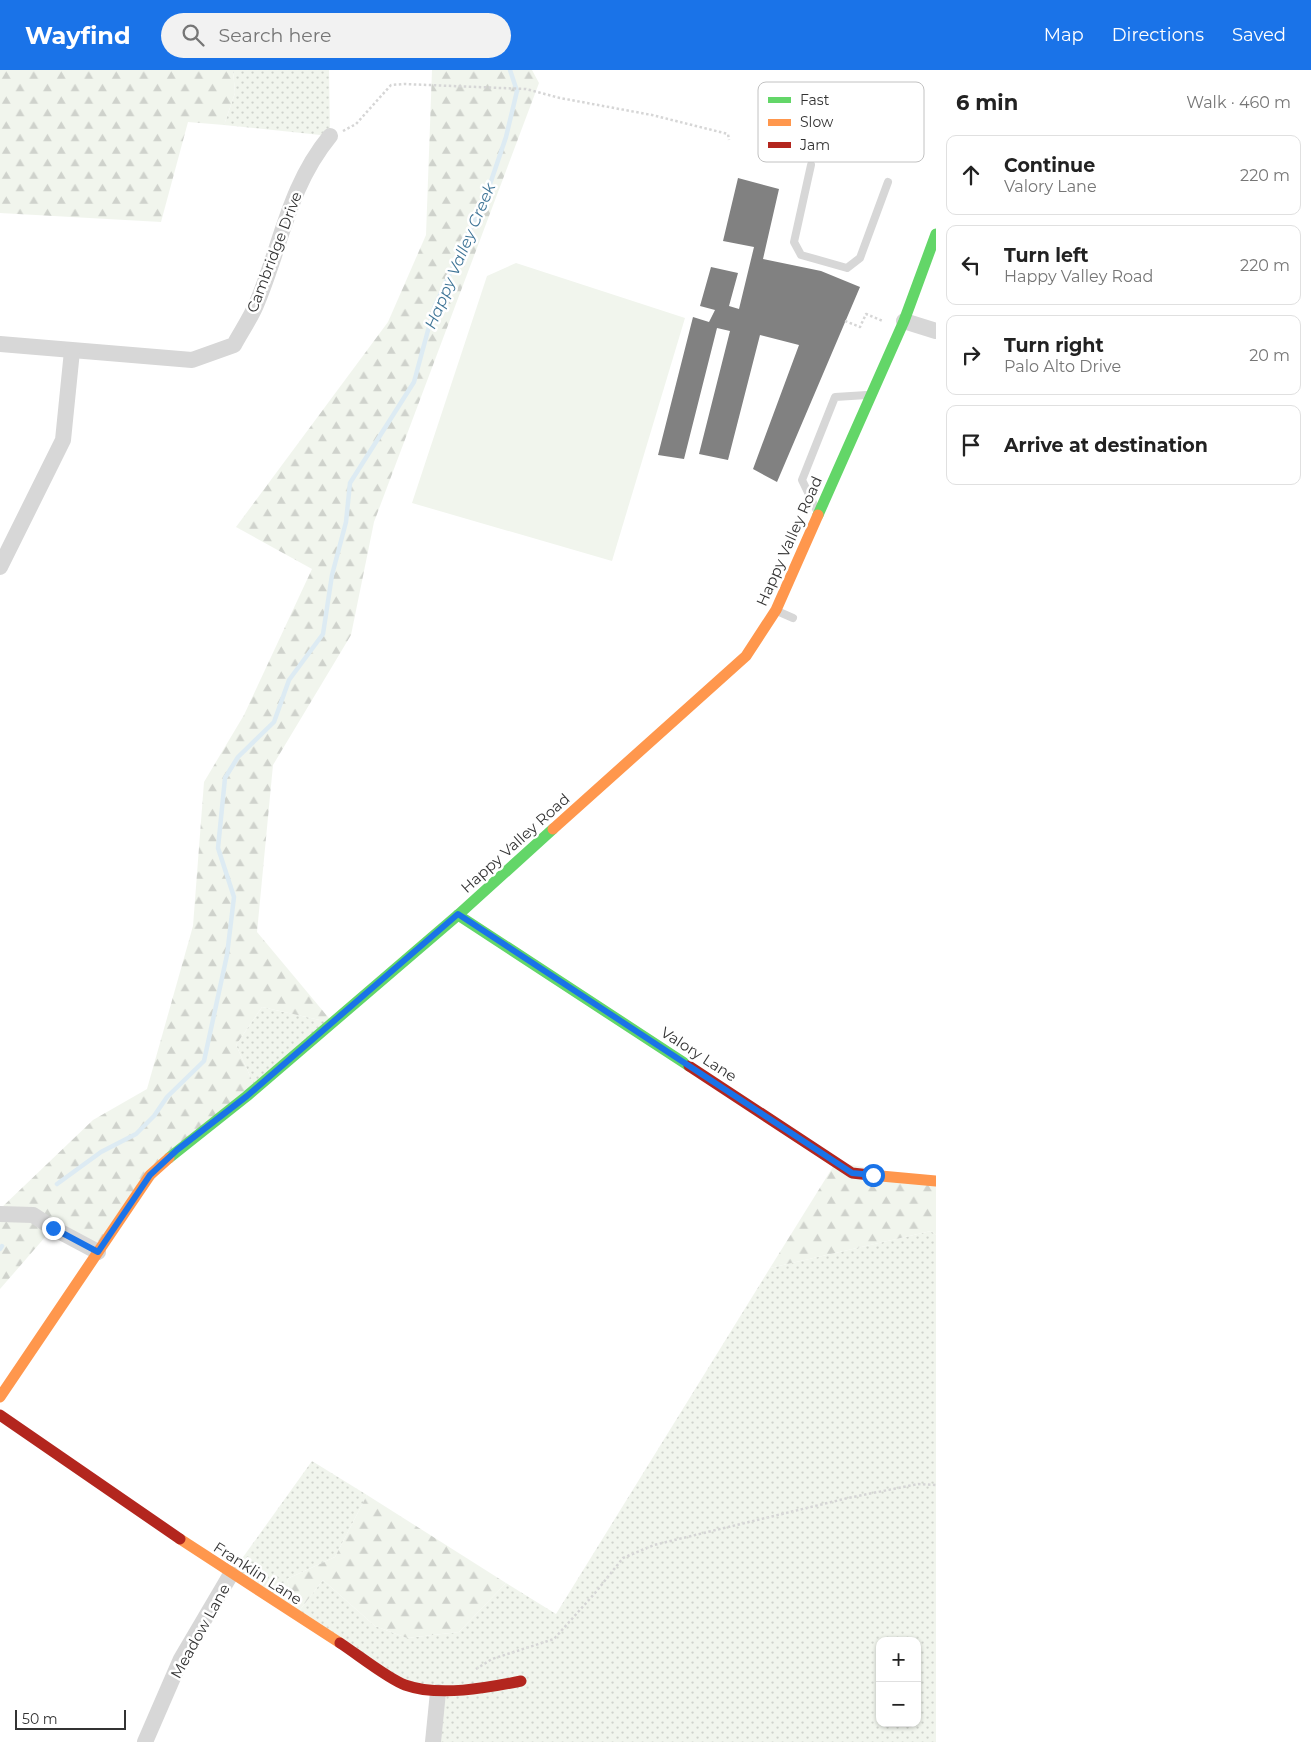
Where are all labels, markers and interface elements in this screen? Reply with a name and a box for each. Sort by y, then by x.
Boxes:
search box [161,13,511,58]
text: Wayfind [25,21,131,50]
icon: search [179,21,207,49]
text: Search here [219,24,332,47]
text: Map [1044,24,1084,46]
text: Directions [1112,24,1204,46]
text: Saved [1232,24,1286,46]
legend [758,82,924,162]
text: 6 min [956,90,1018,115]
text: Fast [800,91,830,109]
text: Walk · 460 m [1186,93,1291,112]
text: Slow [800,113,834,131]
text: Jam [799,136,830,154]
text: Continue [1004,154,1095,177]
icon: ahead [957,161,985,189]
text: 220 m [1240,166,1290,185]
text: Valory Lane [1004,177,1097,196]
water label: Happy Valley Creek [421,179,500,332]
street label: Cambridge Drive [242,189,306,315]
text: Turn left [1004,244,1089,267]
icon: left [957,251,985,279]
text: 220 m [1240,256,1290,275]
text: Happy Valley Road [1004,267,1153,286]
text: Turn right [1004,334,1104,357]
icon: right [957,341,985,369]
text: 20 m [1249,346,1290,365]
text: Palo Alto Drive [1004,357,1121,376]
icon: arrive [957,431,985,459]
text: Arrive at destination [1004,434,1208,457]
street label: Happy Valley Road [752,473,826,609]
street label: Happy Valley Road [457,789,573,897]
street label: Valory Lane [657,1022,741,1086]
route start [862,1164,885,1187]
route end [42,1217,65,1240]
street label: Franklin Lane [210,1537,306,1609]
street label: Meadow Lane [166,1580,234,1682]
map controls [876,1637,921,1727]
button: + [876,1637,921,1682]
button: − [876,1682,921,1727]
scale bar [15,1707,126,1730]
text: 50 m [22,1710,58,1728]

